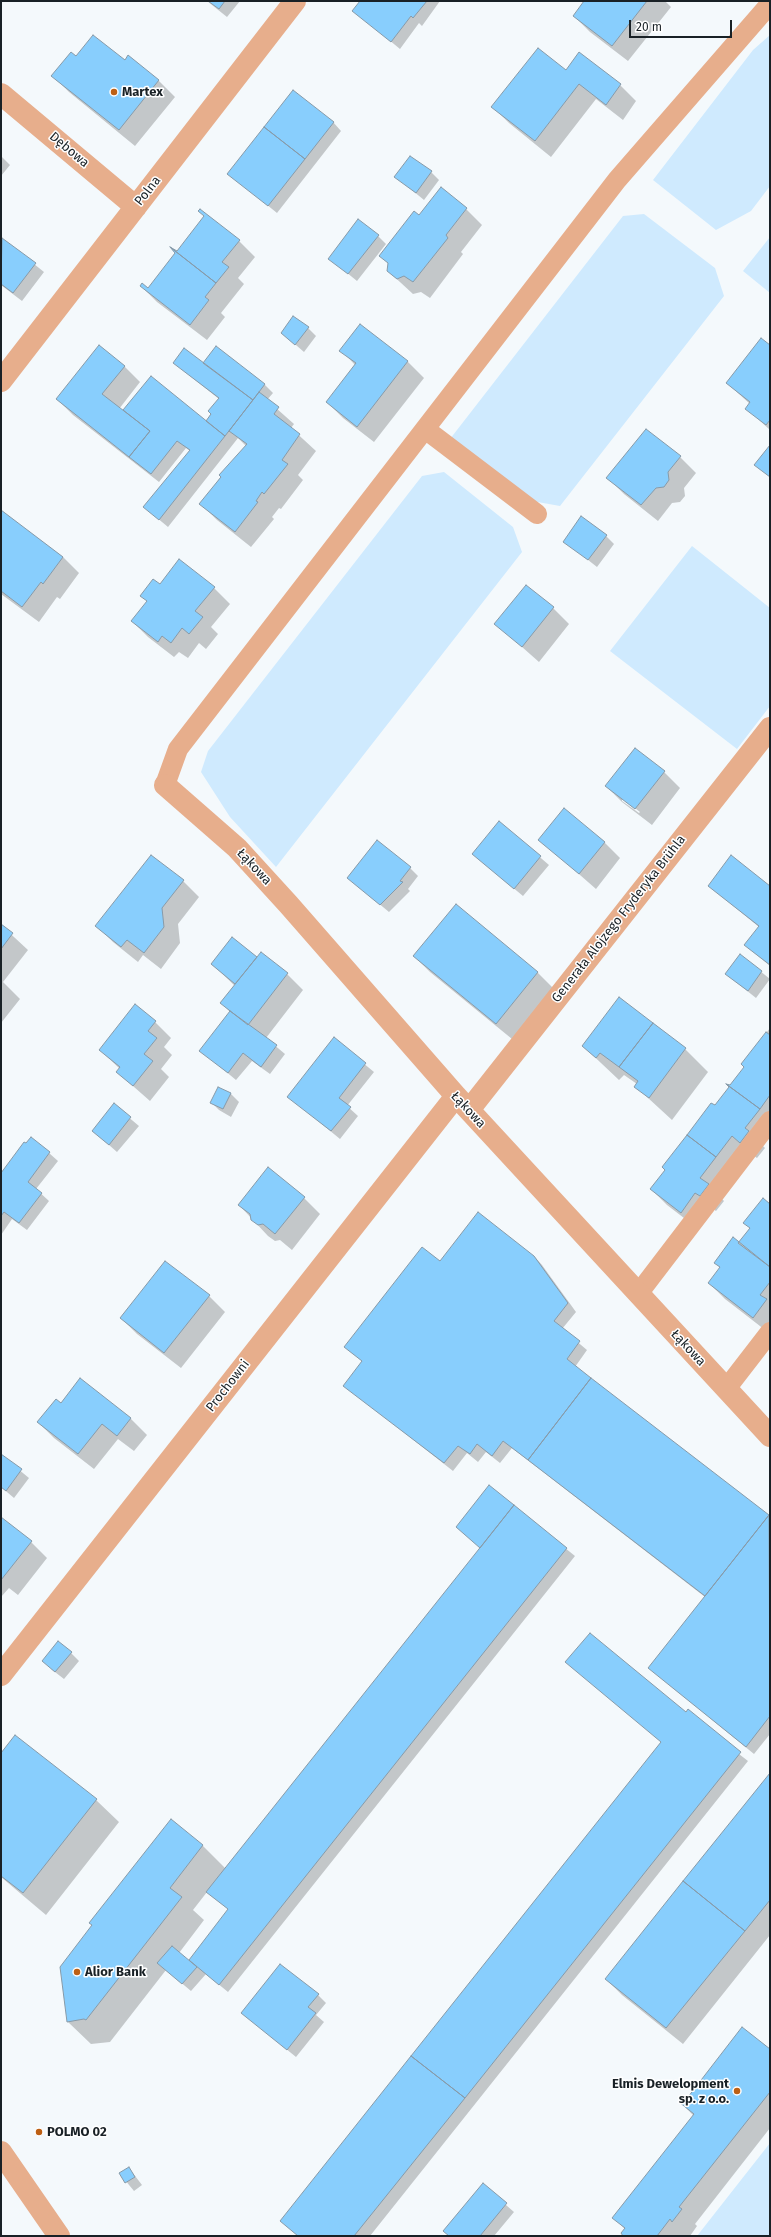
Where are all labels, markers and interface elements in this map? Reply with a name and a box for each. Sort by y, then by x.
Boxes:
scale bar [631,12,734,38]
text: 20 m [636,20,662,34]
place label: Martex [122,84,163,100]
marker: Martex [109,87,119,97]
street label: Dębowa [46,129,92,171]
street label: Polna [132,173,164,209]
street label: Generała Alojzego Fryderyka Brühla [549,832,689,1006]
street label: Łąkowa [233,846,275,888]
street label: Łąkowa [447,1089,489,1131]
street label: Łąkowa [667,1327,709,1369]
street label: Prochowni [203,1357,253,1415]
place label: Alior Bank [85,1964,146,1980]
marker: Alior Bank [72,1967,82,1977]
place label: Elmis Dewelopment sp. z o.o. [612,2076,729,2107]
marker: Elmis Dewelopment sp. z o.o. [732,2086,742,2096]
place label: POLMO 02 [47,2124,107,2140]
marker: POLMO 02 [34,2127,44,2137]

